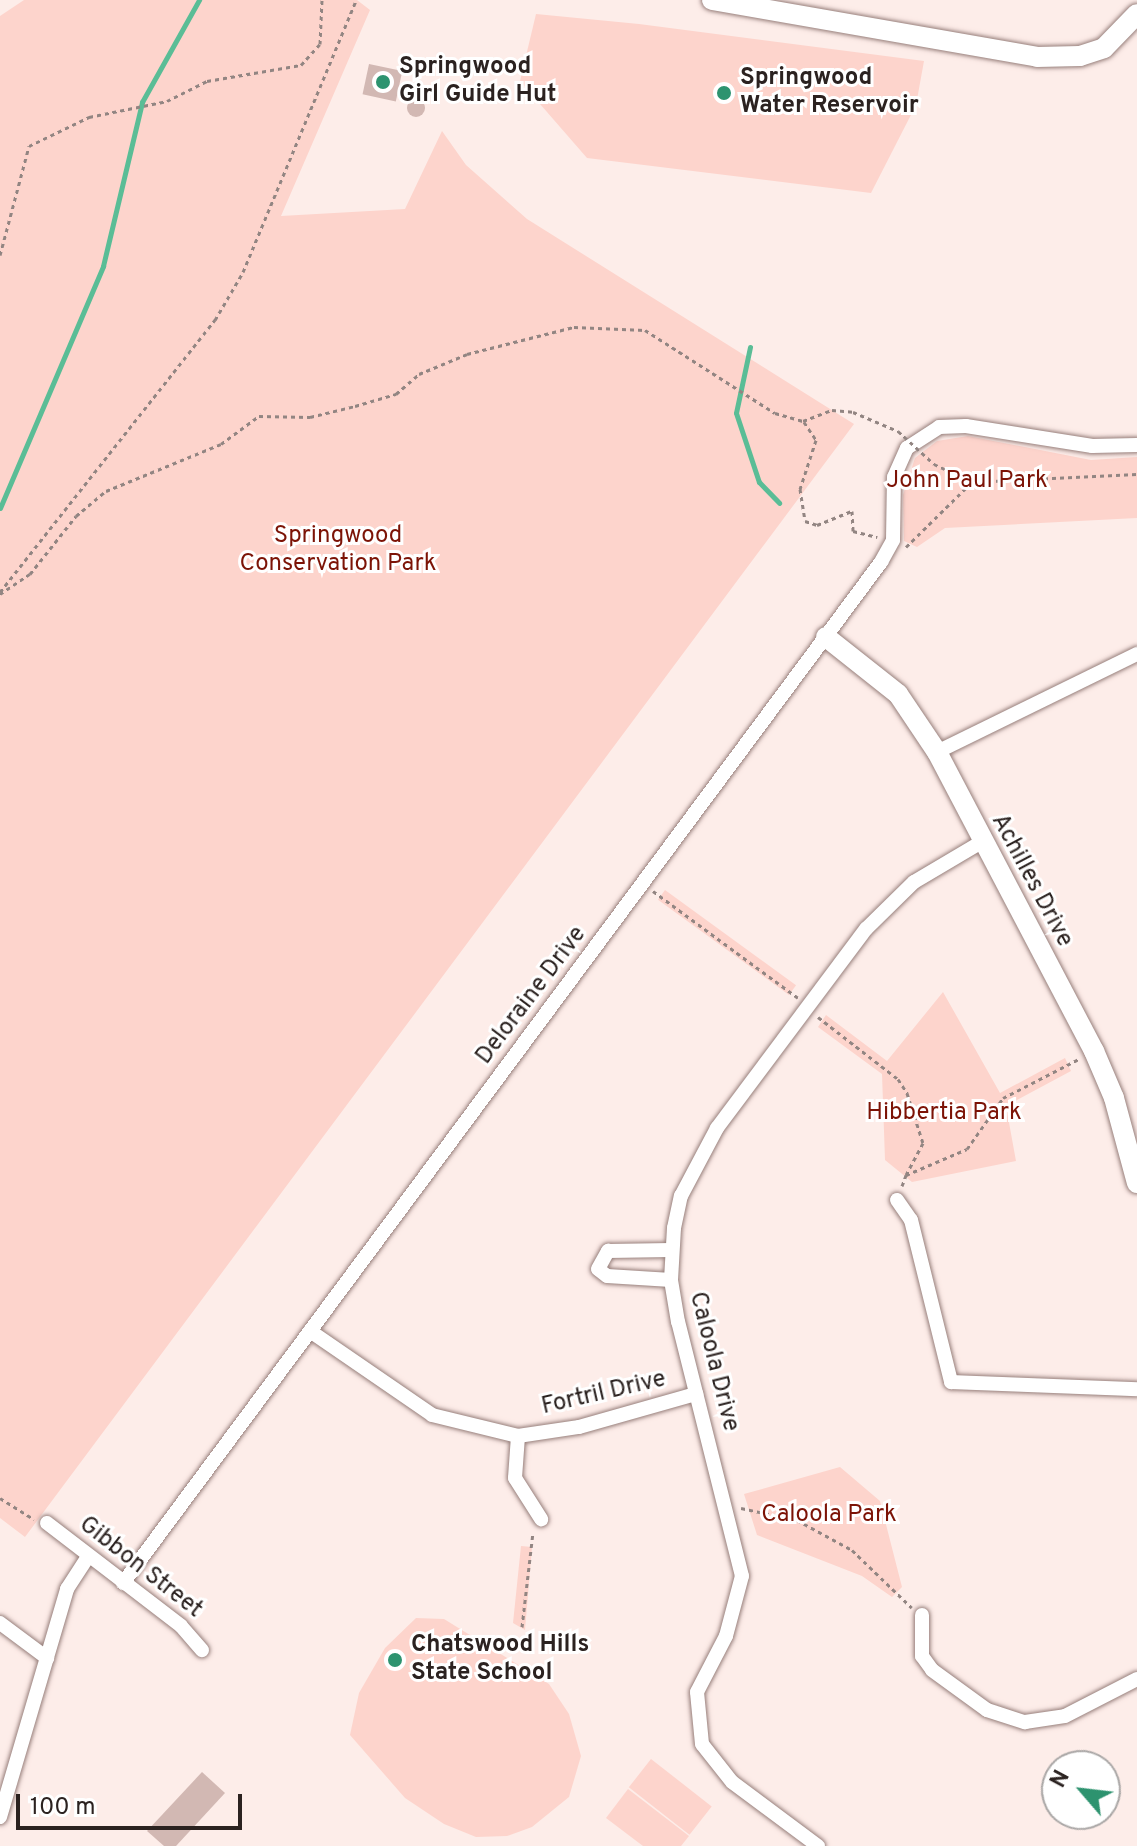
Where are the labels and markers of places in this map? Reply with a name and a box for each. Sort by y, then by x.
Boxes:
place label: Springwood Girl Guide Hut [399,54,557,110]
place label: Springwood Water Reservoir [740,65,919,121]
marker: Springwood Girl Guide Hut [374,73,392,91]
marker: Springwood Water Reservoir [715,84,733,102]
place label: Chatswood Hills State School [411,1632,589,1688]
marker: Chatswood Hills State School [386,1651,404,1669]

